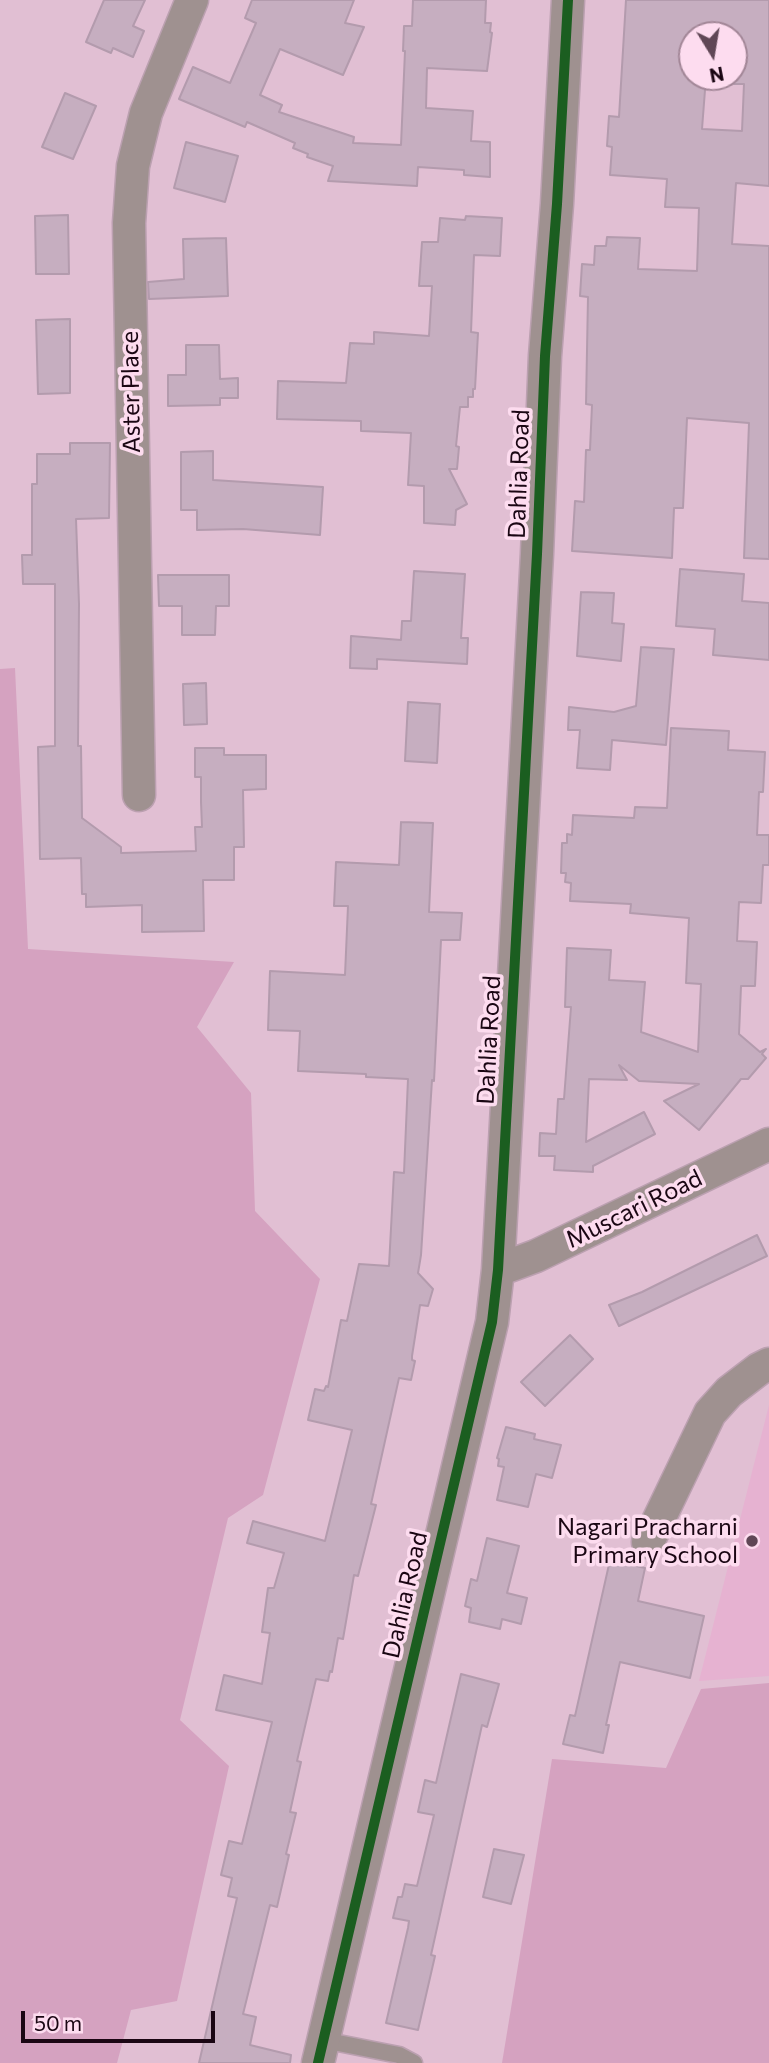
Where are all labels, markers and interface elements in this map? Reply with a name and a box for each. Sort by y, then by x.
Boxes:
north arrow [678,21,748,91]
text: N [708,62,726,88]
street label: Aster Place [116,331,146,453]
street label: Dahlia Road [502,409,536,539]
street label: Dahlia Road [471,975,507,1105]
street label: Muscari Road [561,1164,707,1254]
place label: Nagari Pracharni Primary School [557,1513,738,1569]
street label: Dahlia Road [376,1529,434,1661]
marker: Nagari Pracharni Primary School [744,1533,760,1549]
scale bar [24,1996,219,2040]
text: 50 m [34,2010,82,2035]

